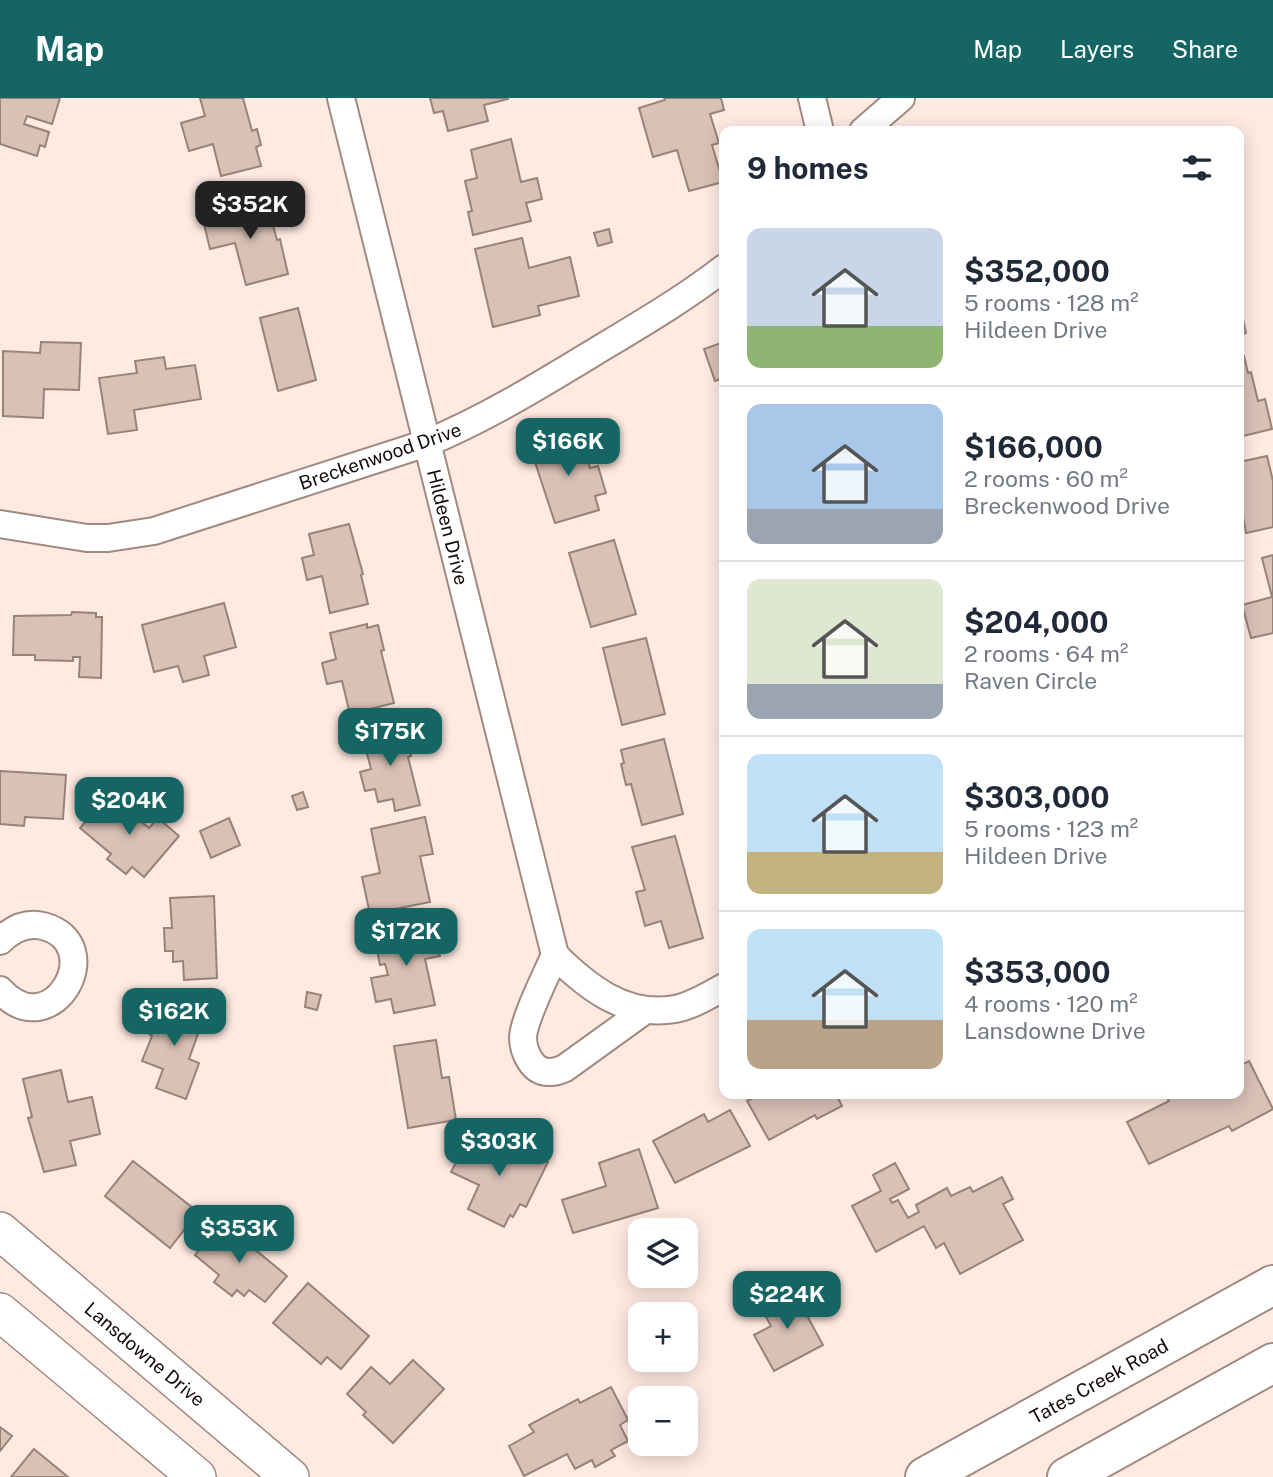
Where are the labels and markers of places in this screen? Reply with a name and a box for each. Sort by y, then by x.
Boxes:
pin: $352K [201,181,299,241]
pin: $166K [519,418,617,478]
pin: $175K [341,708,439,768]
pin: $204K [80,778,178,837]
pin: $172K [357,908,455,968]
pin: $162K [125,988,223,1048]
pin: $303K [450,1118,548,1178]
pin: $353K [190,1206,288,1265]
pin: $224K [738,1272,836,1331]

